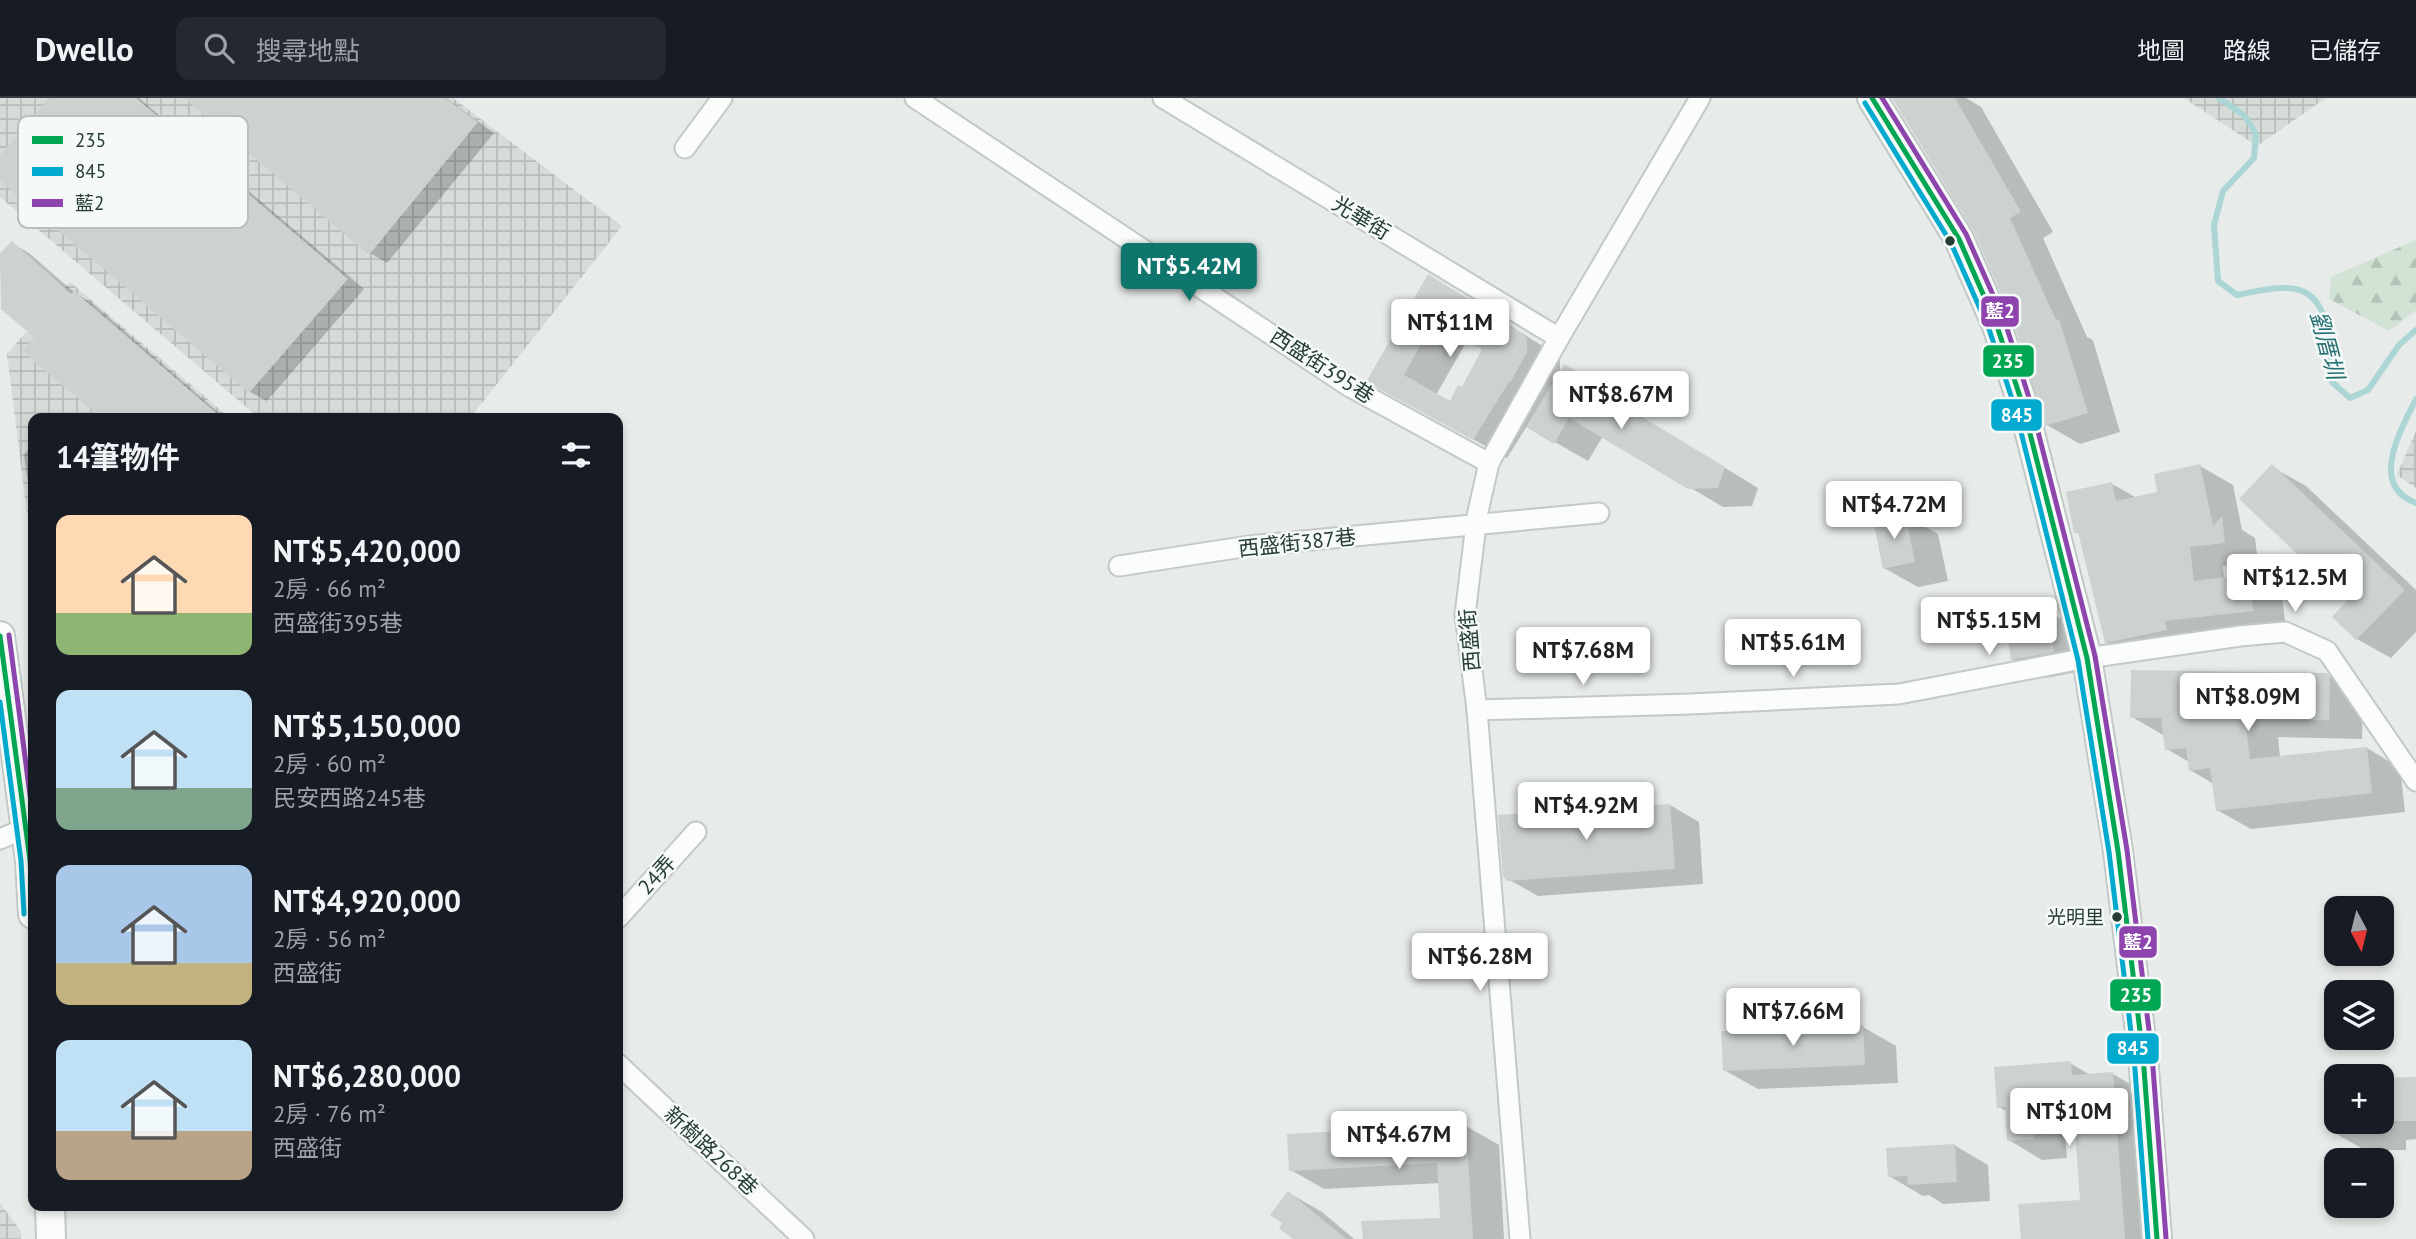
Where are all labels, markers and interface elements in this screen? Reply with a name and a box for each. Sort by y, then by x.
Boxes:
search box [176,17,666,80]
text: Dwello [35,27,134,70]
icon: search [200,29,238,67]
text: 搜尋地點 [256,34,360,67]
text: 地圖 [2137,35,2185,66]
text: 路線 [2223,35,2271,66]
text: 已儲存 [2309,35,2381,66]
legend [18,116,248,228]
text: 235 [75,128,106,152]
text: 845 [75,159,106,183]
street label: 光華街 [1327,190,1395,245]
text: 藍2 [75,191,104,215]
unlabelled marker [1943,234,1957,248]
pin: NT$5.42M [1117,244,1261,303]
text: NT$5.42M [1137,251,1241,280]
line badge: 藍2 [1980,295,2020,328]
text: 藍2 [1985,299,2015,323]
pin: NT$11M [1393,300,1507,359]
text: NT$11M [1407,307,1493,336]
water label: 劉厝圳 [2305,308,2351,385]
street label: 西盛街395巷 [1265,322,1379,409]
line badge: 235 [1982,344,2035,378]
text: 235 [1992,349,2024,373]
pin: NT$8.67M [1549,372,1693,431]
text: NT$8.67M [1569,379,1673,408]
line badge: 845 [1990,398,2043,432]
text: 845 [2001,403,2033,427]
icon: filters [557,436,595,474]
text: 14筆物件 [56,437,180,476]
pin: NT$4.72M [1822,482,1966,541]
text: NT$4.72M [1842,489,1946,518]
street label: 西盛街387巷 [1237,523,1357,562]
text: NT$5,420,000 [273,531,461,570]
icon: home [112,543,196,627]
pin: NT$12.5M [2223,554,2367,614]
text: NT$12.5M [2243,562,2347,591]
text: 2房 · 66 m² [273,574,386,603]
pin: NT$5.15M [1917,598,2061,657]
text: NT$5.15M [1937,605,2041,634]
street label: 西盛街 [1453,607,1486,673]
text: 西盛街395巷 [273,608,403,637]
pin: NT$5.61M [1721,620,1865,679]
text: NT$5.61M [1741,627,1845,656]
pin: NT$7.68M [1511,628,1655,687]
text: NT$7.68M [1532,635,1634,664]
pin: NT$8.09M [2176,674,2320,733]
text: NT$8.09M [2196,681,2300,710]
text: NT$5,150,000 [273,706,461,745]
icon: home [112,718,196,802]
text: 2房 · 60 m² [273,749,386,778]
pin: NT$4.92M [1514,782,1658,842]
text: 民安西路245巷 [273,783,426,812]
text: NT$4.92M [1534,790,1638,819]
street label: 24弄 [632,849,681,900]
text: NT$4,920,000 [273,881,461,920]
icon: home [112,893,196,977]
north arrow [2324,896,2394,966]
map controls [2324,896,2394,1218]
place label: 光明里 [2047,905,2104,929]
marker: 光明里 [2110,910,2124,924]
text: 2房 · 56 m² [273,924,386,953]
line badge: 藍2 [2118,925,2158,959]
text: 藍2 [2123,930,2153,954]
pin: NT$6.28M [1408,934,1552,993]
text: NT$6.28M [1428,941,1532,970]
text: 西盛街 [273,958,342,987]
line badge: 235 [2109,978,2162,1012]
button: layers [2324,980,2394,1050]
text: 235 [2120,983,2152,1007]
pin: NT$7.66M [1721,988,1865,1048]
text: NT$7.66M [1742,996,1844,1025]
line badge: 845 [2106,1032,2160,1065]
text: 845 [2117,1036,2149,1060]
text: NT$6,280,000 [273,1056,461,1095]
button: + [2324,1064,2394,1134]
icon: home [112,1068,196,1152]
pin: NT$10M [2012,1088,2126,1148]
text: NT$10M [2026,1096,2112,1125]
text: 2房 · 76 m² [273,1099,386,1128]
street label: 新樹路268巷 [659,1100,764,1201]
pin: NT$4.67M [1327,1112,1471,1171]
text: NT$4.67M [1347,1119,1451,1148]
text: 西盛街 [273,1133,342,1162]
button: − [2324,1148,2394,1218]

